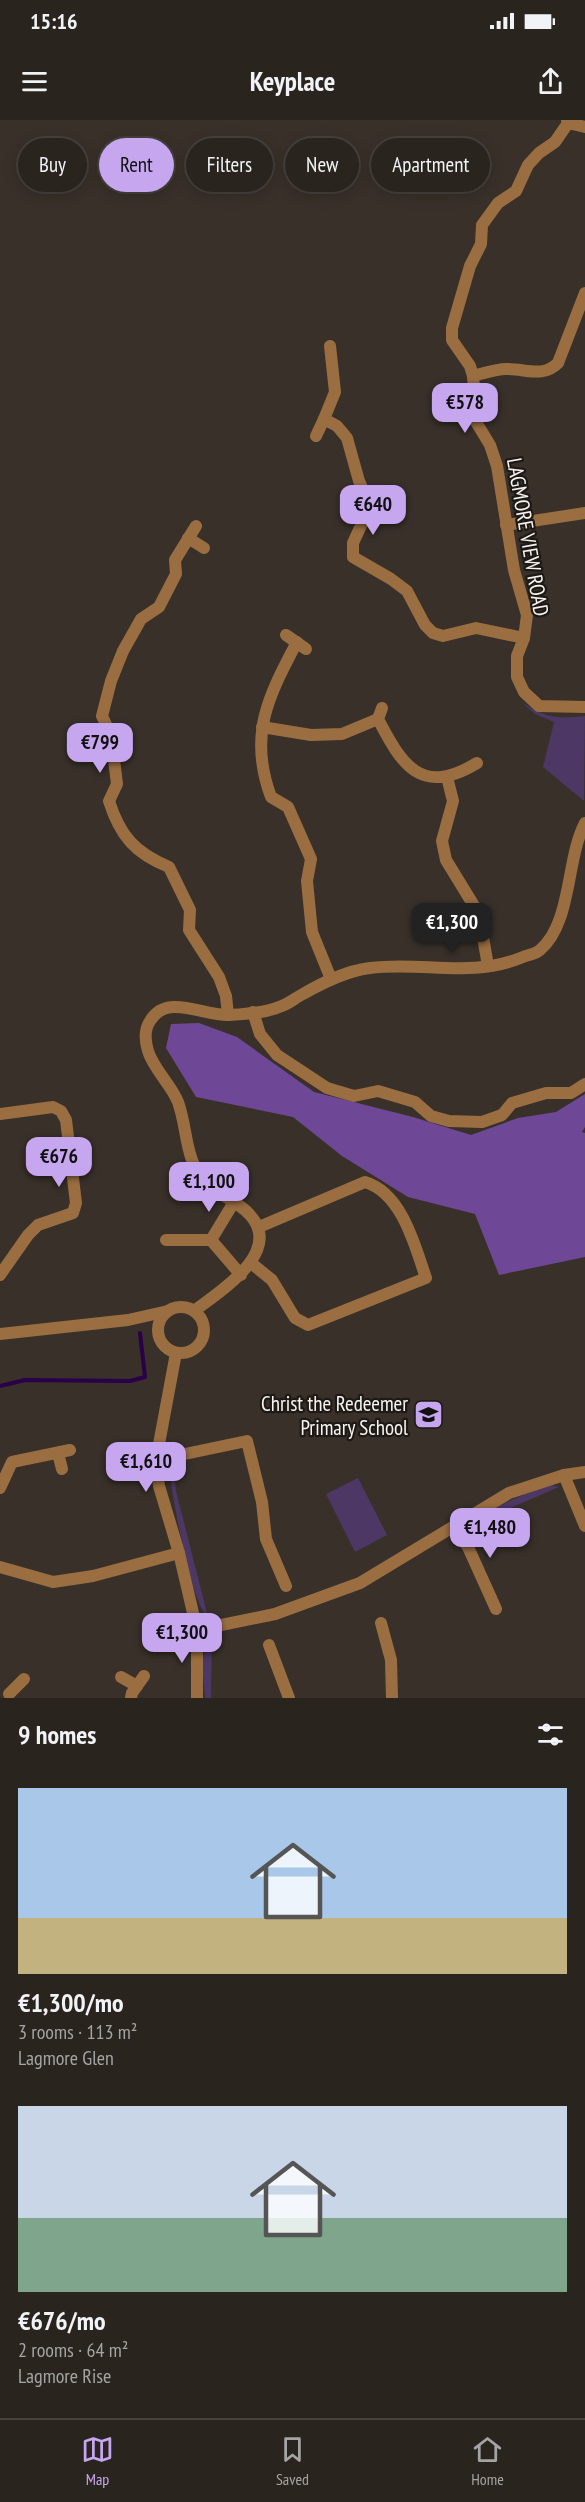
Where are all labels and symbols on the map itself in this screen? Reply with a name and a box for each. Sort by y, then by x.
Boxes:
pin: €578 [429,383,501,434]
street label: LAGMORE VIEW ROAD [501,456,555,618]
pin: €640 [337,485,409,536]
pin: €799 [64,723,136,774]
pin: €1,300 [403,903,501,954]
pin: €676 [23,1137,95,1188]
pin: €1,100 [160,1162,258,1213]
place label: Christ the Redeemer Primary School [261,1390,408,1441]
school or university icon: Christ the Redeemer Primary School [413,1399,445,1431]
pin: €1,610 [97,1442,195,1493]
pin: €1,480 [441,1508,539,1559]
pin: €1,300 [133,1613,231,1664]

